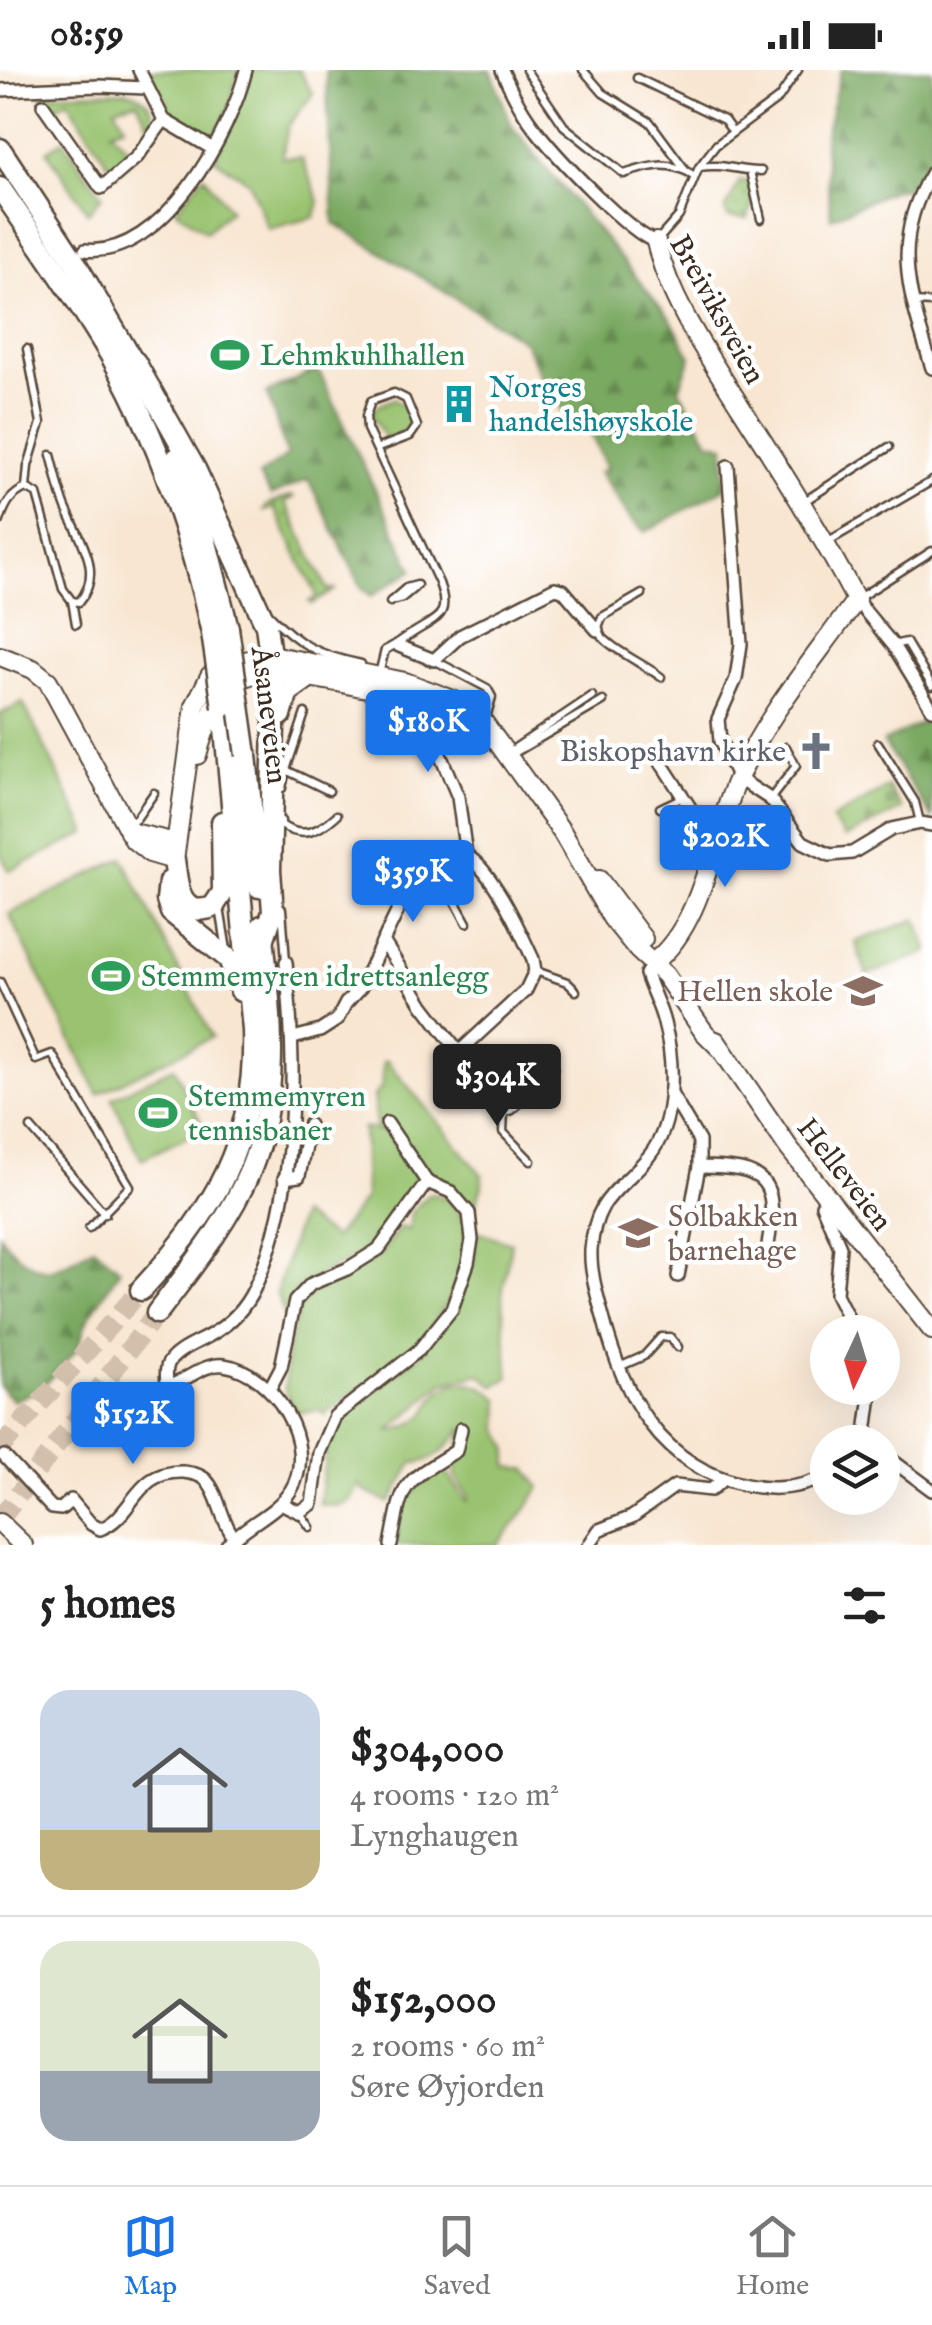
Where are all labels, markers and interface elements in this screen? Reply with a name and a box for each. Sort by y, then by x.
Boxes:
text: 08:59 [50,11,124,59]
street label: Breiviksveien [660,229,773,391]
sports icon: Lehmkuhlhallen [209,334,251,376]
place label: Lehmkuhlhallen [260,338,465,376]
place label: Norges handelshøyskole [489,370,693,442]
building icon: Norges handelshøyskole [438,383,480,425]
street label: Åsaneveien [241,643,296,786]
pin: $180K [358,690,498,775]
text: $180K [387,702,469,743]
church icon: Biskopshavn kirke [795,730,837,772]
place label: Biskopshavn kirke [560,734,786,772]
pin: $202K [655,805,795,890]
text: $202K [682,817,768,858]
pin: $359K [343,840,483,925]
text: $359K [374,852,452,893]
sports icon: Stemmemyren idrettsanlegg [90,955,132,997]
place label: Stemmemyren idrettsanlegg [141,959,489,997]
school or university icon: Hellen skole [842,970,884,1012]
place label: Hellen skole [677,974,833,1012]
pin: $304K [427,1044,567,1129]
text: $304K [455,1056,539,1097]
place label: Stemmemyren tennisbaner [188,1079,366,1151]
sports icon: Stemmemyren tennisbaner [137,1092,179,1134]
street label: Helleveien [787,1111,900,1240]
place label: Solbakken barnehage [668,1199,798,1271]
school or university icon: Solbakken barnehage [617,1212,659,1254]
north arrow [810,1315,900,1405]
map controls [810,1315,900,1515]
pin: $152K [63,1382,203,1467]
text: $152K [93,1394,173,1435]
button: layers [810,1425,900,1515]
icon: filters [837,1578,892,1633]
text: 5 homes [40,1579,176,1632]
text: $304,000 [350,1723,504,1776]
icon: home [120,1730,240,1850]
text: 4 rooms · 120 m² [350,1776,559,1817]
text: Lynghaugen [350,1817,519,1858]
text: $152,000 [350,1974,497,2027]
icon: home [120,1981,240,2101]
text: 2 rooms · 60 m² [350,2027,545,2068]
text: Søre Øyjorden [350,2068,545,2109]
tab: Map [123,2209,178,2304]
tab: Saved [424,2209,490,2304]
tab: Home [736,2209,809,2304]

